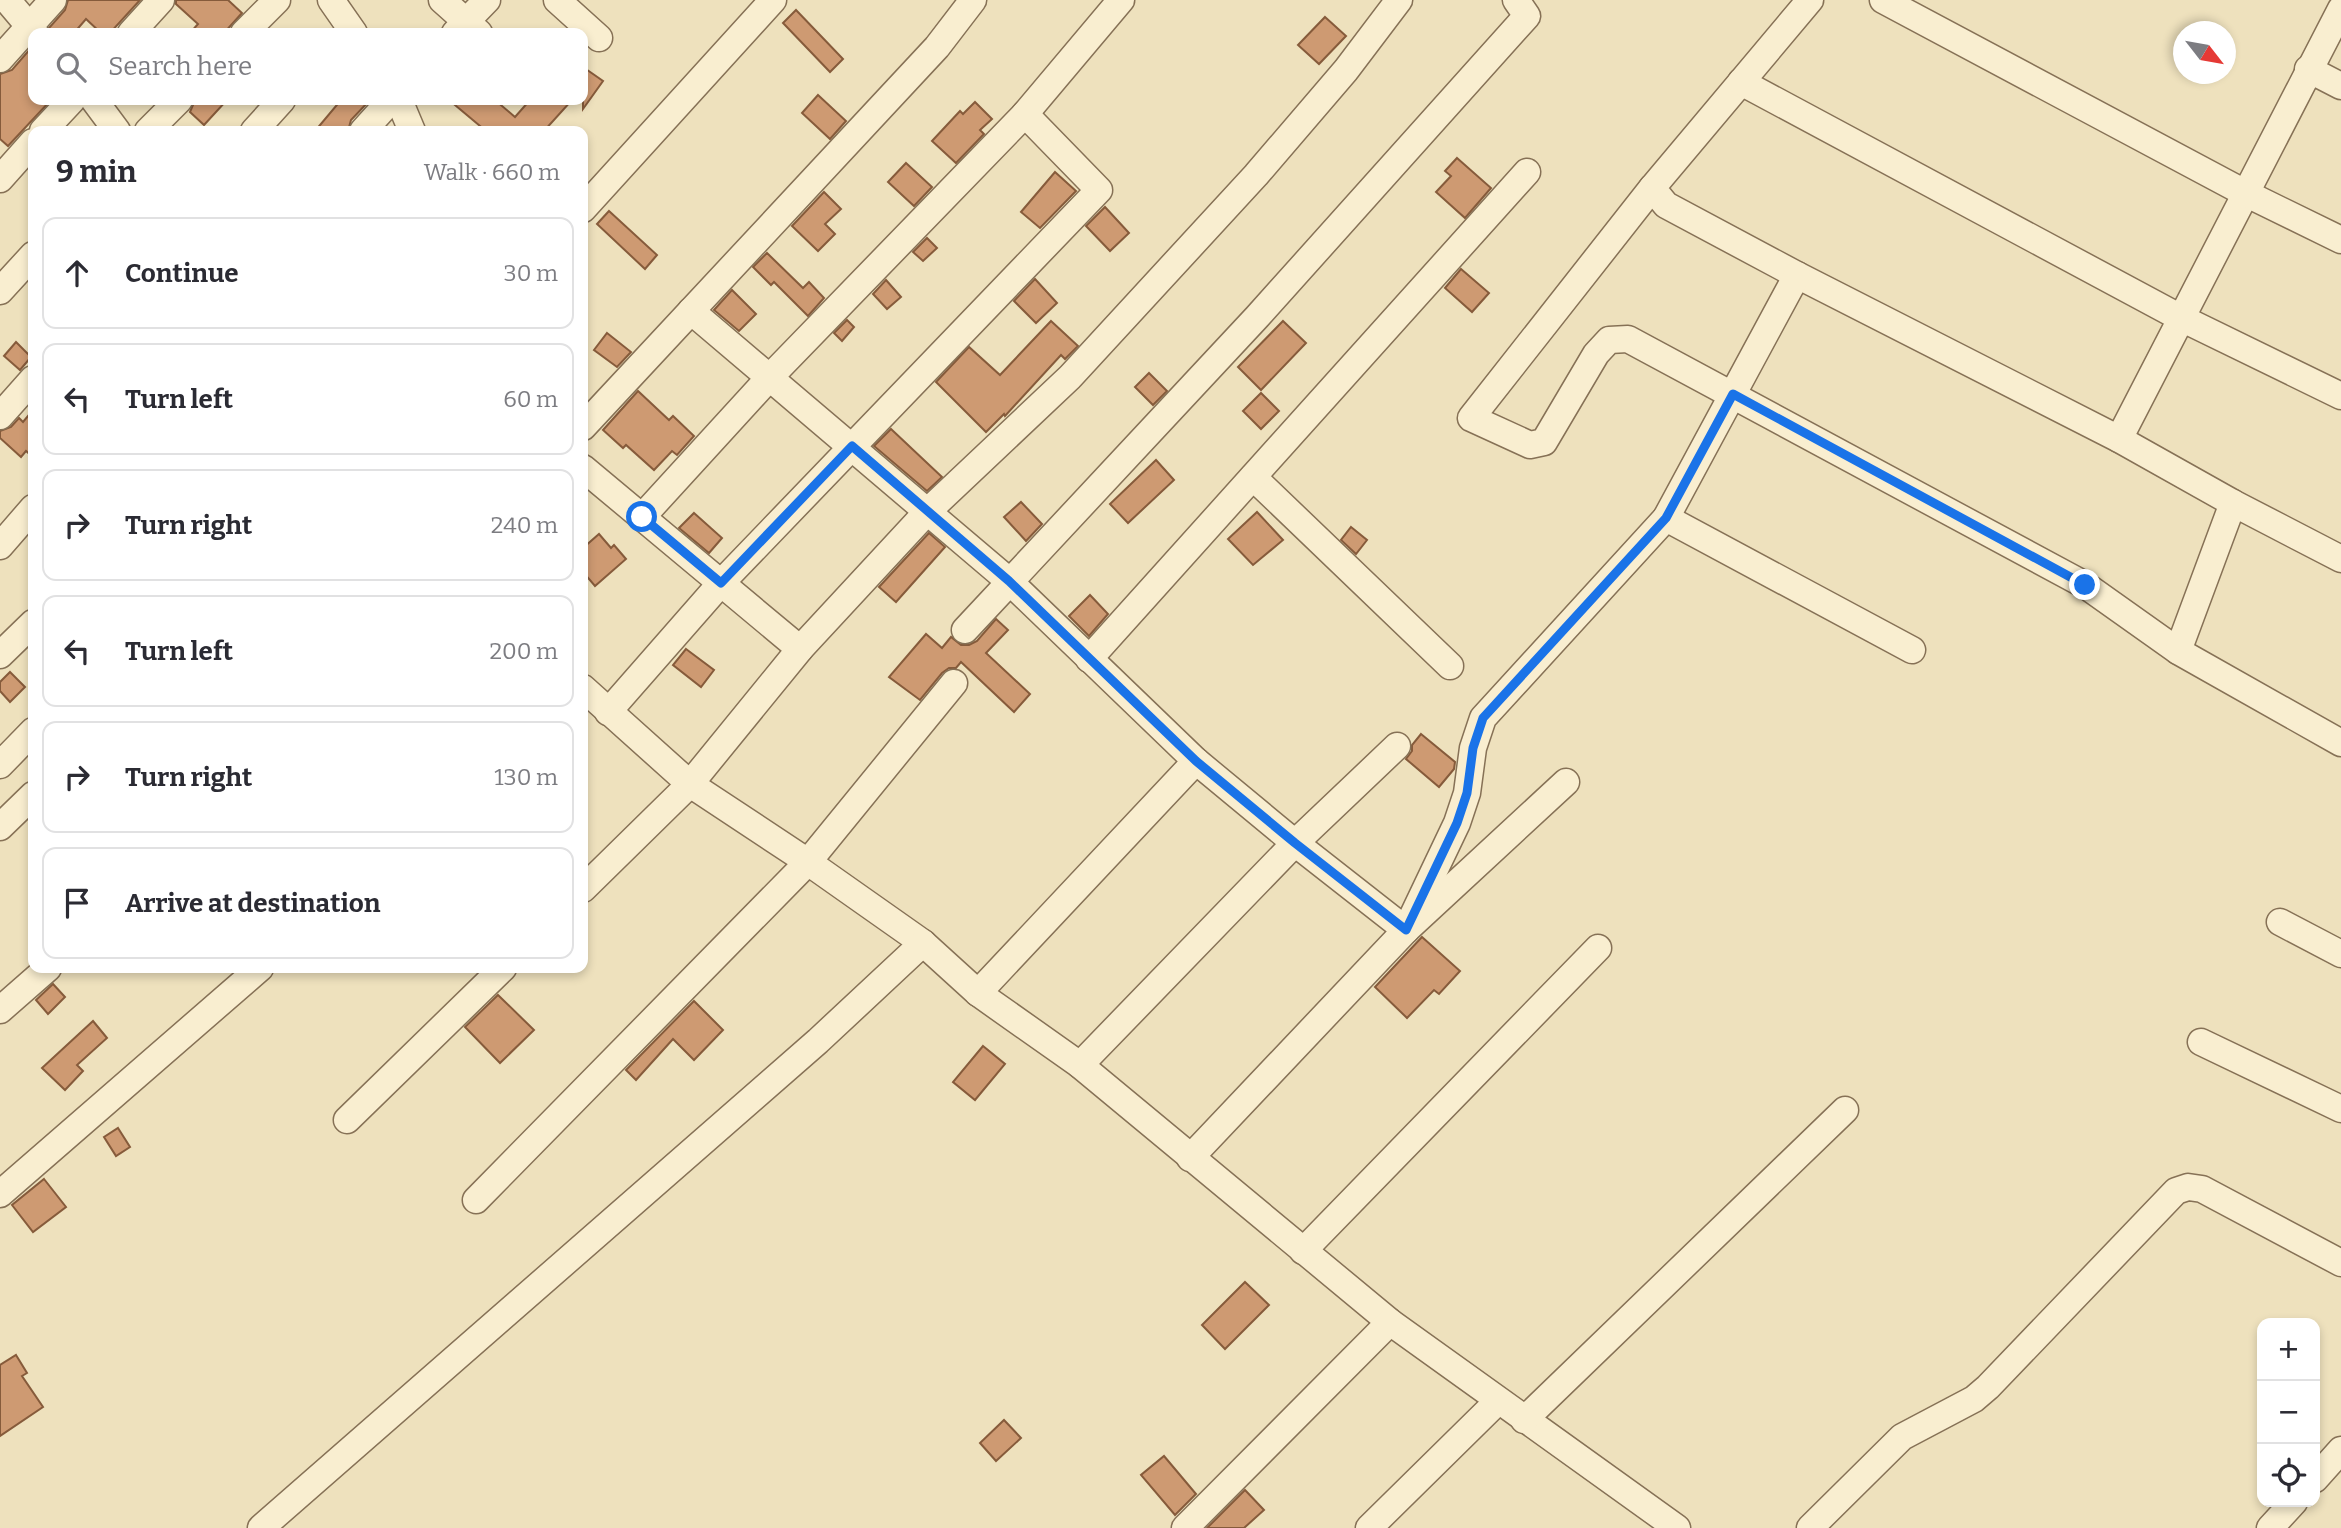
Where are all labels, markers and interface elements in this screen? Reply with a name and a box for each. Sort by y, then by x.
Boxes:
north arrow [2173,21,2236,84]
search box [28,28,588,105]
icon: search [52,48,90,86]
text: Search here [108,51,252,82]
text: 9 min [56,154,137,190]
text: Walk · 660 m [424,158,560,186]
icon: ahead [58,254,96,292]
text: Continue [125,258,239,289]
text: 30 m [504,259,558,287]
icon: left [58,380,96,418]
text: Turn left [125,384,233,415]
text: 60 m [503,385,558,413]
route start [626,501,657,532]
icon: right [58,506,96,544]
text: Turn right [125,510,252,541]
text: 240 m [491,511,558,539]
route end [2069,569,2100,600]
icon: left [58,632,96,670]
text: Turn left [125,636,233,667]
text: 200 m [489,637,558,665]
icon: right [58,758,96,796]
text: Turn right [125,762,252,793]
text: 130 m [494,763,558,791]
icon: arrive [58,884,96,922]
text: Arrive at destination [125,888,380,919]
map controls [2257,1318,2320,1507]
button: + [2257,1318,2320,1381]
button: − [2257,1381,2320,1444]
button: locate [2257,1444,2320,1507]

